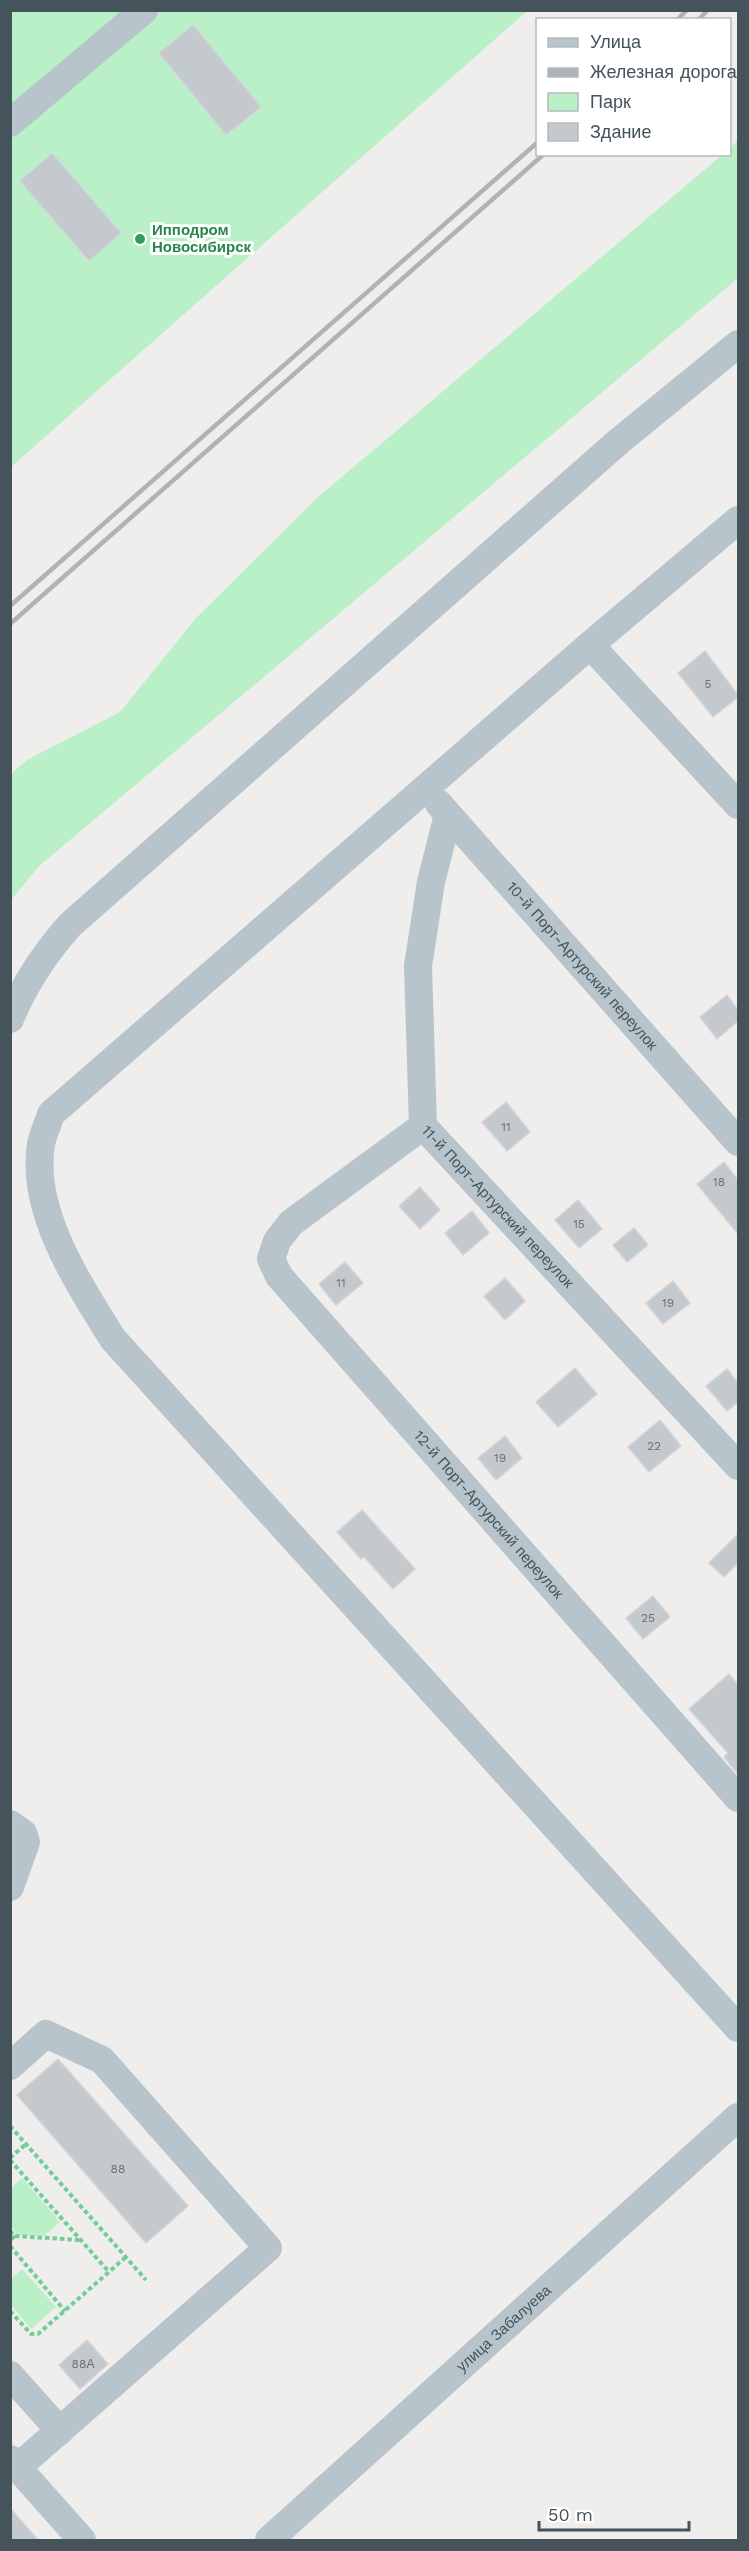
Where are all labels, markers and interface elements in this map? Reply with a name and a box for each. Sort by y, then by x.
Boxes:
legend [536,18,731,156]
text: Улица [590,31,642,52]
text: Железная дорога [590,61,738,82]
text: Парк [590,91,631,112]
text: Здание [590,121,651,142]
place label: Ипподром Новосибирск [152,221,252,256]
marker: Ипподром Новосибирск [133,232,147,246]
house number: 5 [705,677,712,691]
street label: 10-й Порт-Артурский переулок [503,878,662,1054]
house number: 11 [501,1120,511,1134]
street label: 11-й Порт-Артурский переулок [418,1121,578,1292]
house number: 18 [713,1175,725,1189]
house number: 15 [573,1217,585,1231]
house number: 11 [336,1276,346,1290]
house number: 19 [662,1296,674,1310]
street label: 12-й Порт-Артурский переулок [410,1427,568,1603]
house number: 22 [647,1439,661,1453]
house number: 19 [494,1451,506,1465]
house number: 25 [641,1611,655,1625]
house number: 88 [111,2162,125,2176]
street label: улица Забалуева [453,2281,555,2376]
house number: 88А [72,2357,94,2371]
scale bar [539,2494,689,2532]
text: 50 m [548,2504,593,2525]

